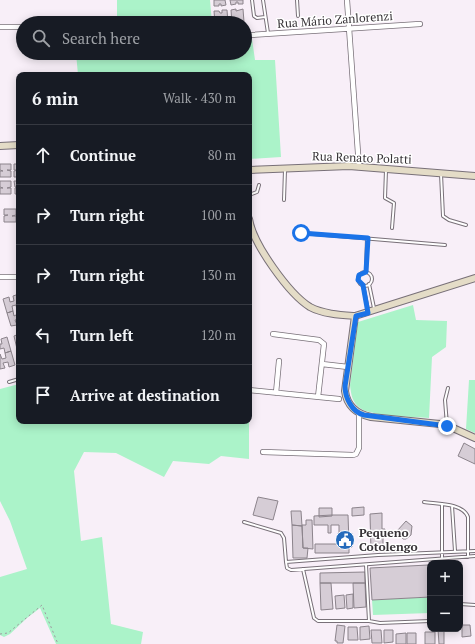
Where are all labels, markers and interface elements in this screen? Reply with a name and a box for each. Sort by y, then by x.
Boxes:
street label: Rua Mário Zanlorenzi [277,8,394,31]
search box [16,16,252,60]
icon: search [30,27,52,49]
text: Search here [62,28,140,48]
text: 6 min [32,87,79,110]
text: Walk · 430 m [163,89,236,107]
icon: ahead [32,144,54,166]
text: Continue [70,145,136,165]
text: 80 m [208,146,236,164]
street label: Rua Renato Polatti [312,148,413,167]
icon: right [32,204,54,226]
text: Turn right [70,205,145,225]
text: 100 m [201,206,236,224]
route start [292,224,310,242]
icon: right [32,264,54,286]
text: Turn right [70,265,145,285]
text: 130 m [201,266,236,284]
icon: left [32,324,54,346]
text: Turn left [70,325,134,345]
text: 120 m [201,326,236,344]
icon: arrive [32,384,54,406]
text: Arrive at destination [70,385,220,405]
route end [438,417,456,435]
place label: Pequeno Cotolengo [359,525,418,554]
public building icon: Pequeno Cotolengo [334,529,356,551]
map controls [427,560,463,632]
button: + [427,560,463,596]
button: − [427,596,463,632]

